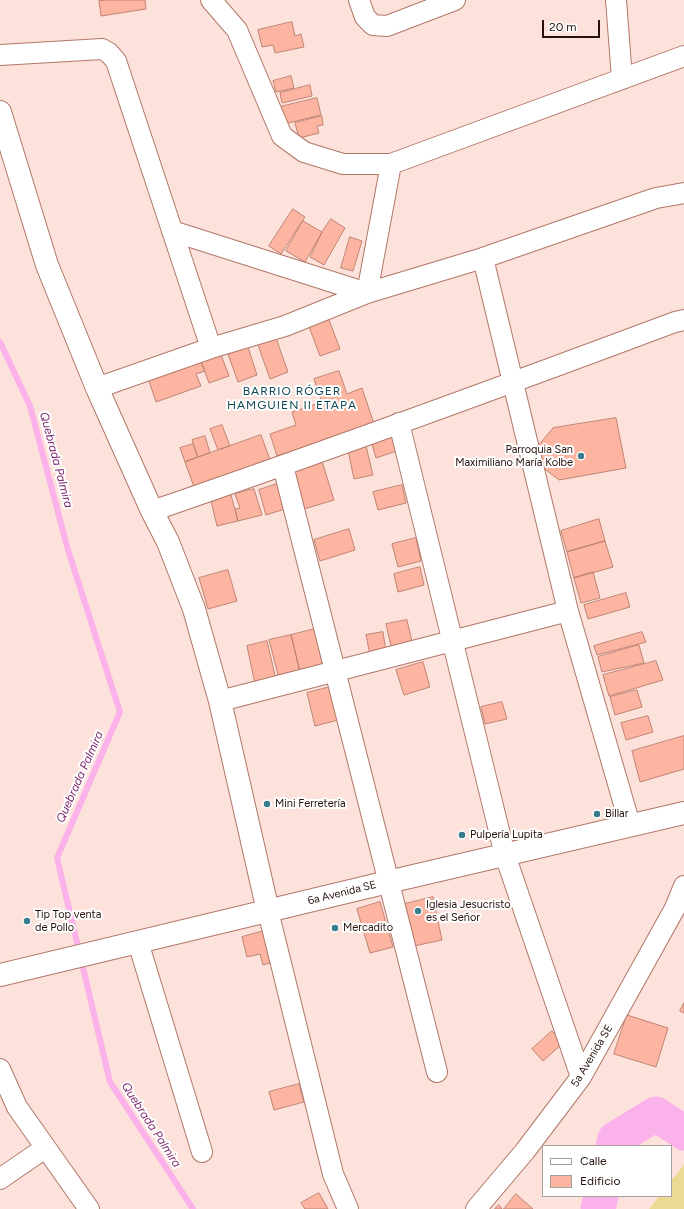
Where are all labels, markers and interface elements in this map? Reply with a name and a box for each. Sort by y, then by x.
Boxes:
scale bar [544,12,602,38]
text: 20 m [549,20,577,34]
district label: BARRIO RÓGER HAMGUIEN II ETAPA [227,384,357,412]
water label: Quebrada Palmira [36,411,76,509]
place label: Parroquia San Maximiliano María Kolbe [455,443,573,469]
marker: Parroquia San Maximiliano María Kolbe [576,451,586,461]
water label: Quebrada Palmira [53,729,107,825]
place label: Mini Ferretería [275,797,346,811]
marker: Mini Ferretería [262,799,272,809]
place label: Billar [605,807,628,821]
marker: Billar [592,809,602,819]
place label: Pulpería Lupita [470,828,543,842]
marker: Pulpería Lupita [457,830,467,840]
street label: 6a Avenida SE [306,878,378,908]
place label: Iglesia Jesucristo es el Señor [426,898,511,924]
marker: Iglesia Jesucristo es el Señor [413,906,423,916]
place label: Tip Top venta de Pollo [35,908,101,934]
marker: Tip Top venta de Pollo [22,916,32,926]
place label: Mercadito [343,921,393,935]
marker: Mercadito [330,923,340,933]
street label: 5a Avenida SE [568,1022,616,1090]
water label: Quebrada Palmira [118,1080,184,1170]
legend [542,1145,672,1197]
text: Calle [580,1154,607,1168]
text: Edificio [580,1174,620,1188]

